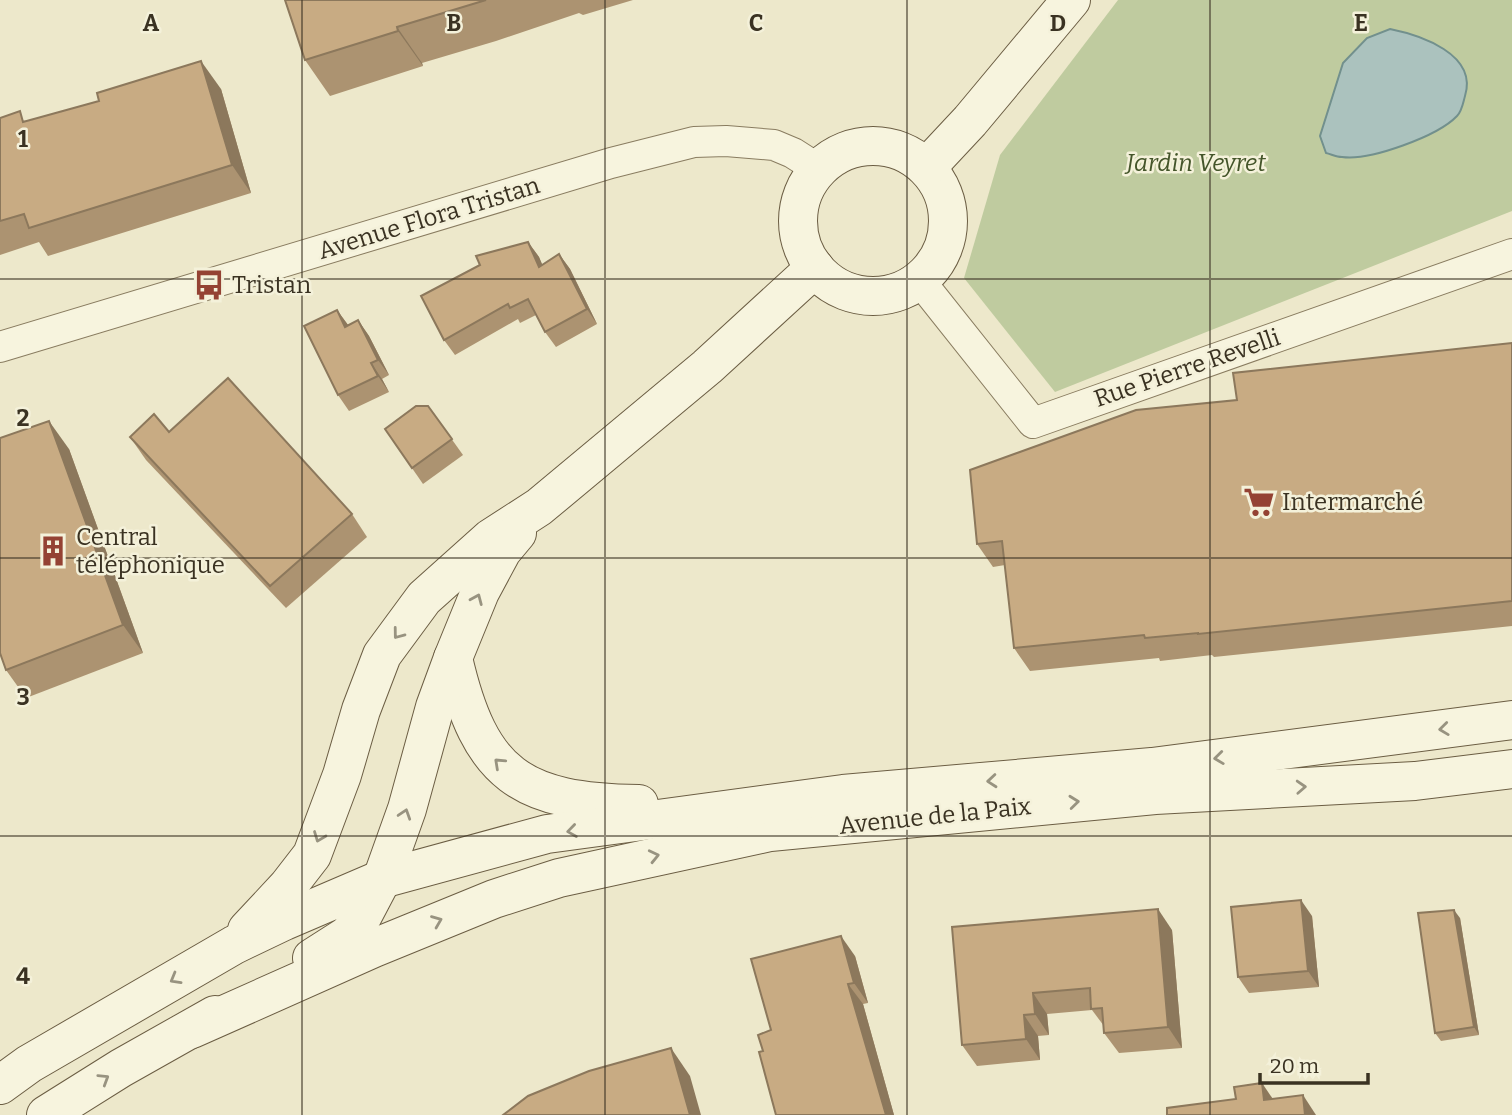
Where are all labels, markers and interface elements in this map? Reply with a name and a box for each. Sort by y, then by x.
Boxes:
text: A [143,9,160,37]
text: B [447,9,461,37]
text: C [749,9,763,37]
text: D [1050,9,1066,37]
text: E [1354,9,1368,37]
text: 1 [18,125,28,153]
park label: Jardin Veyret [1124,149,1266,177]
street label: Avenue Flora Tristan [315,171,543,265]
bus stop icon: Tristan [192,268,226,302]
place label: Tristan [232,271,311,299]
street label: Rue Pierre Revelli [1090,323,1284,413]
text: 2 [17,404,30,432]
supermarket icon: Intermarché [1242,485,1276,519]
place label: Intermarché [1282,488,1423,516]
place label: Central téléphonique [76,523,225,579]
building icon: Central téléphonique [36,534,70,568]
one-way arrow [469,594,483,606]
one-way arrow [394,626,406,638]
text: 3 [16,683,30,711]
one-way arrow [1438,722,1450,737]
one-way arrow [1213,750,1224,765]
one-way arrow [494,759,507,771]
one-way arrow [987,773,998,788]
one-way arrow [1296,779,1307,794]
street label: Avenue de la Paix [838,792,1032,840]
one-way arrow [1068,795,1080,810]
one-way arrow [396,809,411,821]
one-way arrow [566,823,578,838]
one-way arrow [313,830,327,843]
one-way arrow [648,850,660,864]
one-way arrow [430,916,442,930]
text: 4 [16,962,30,990]
one-way arrow [170,971,183,984]
scale bar [1260,1042,1368,1086]
text: 20 m [1270,1053,1319,1079]
one-way arrow [96,1074,109,1087]

